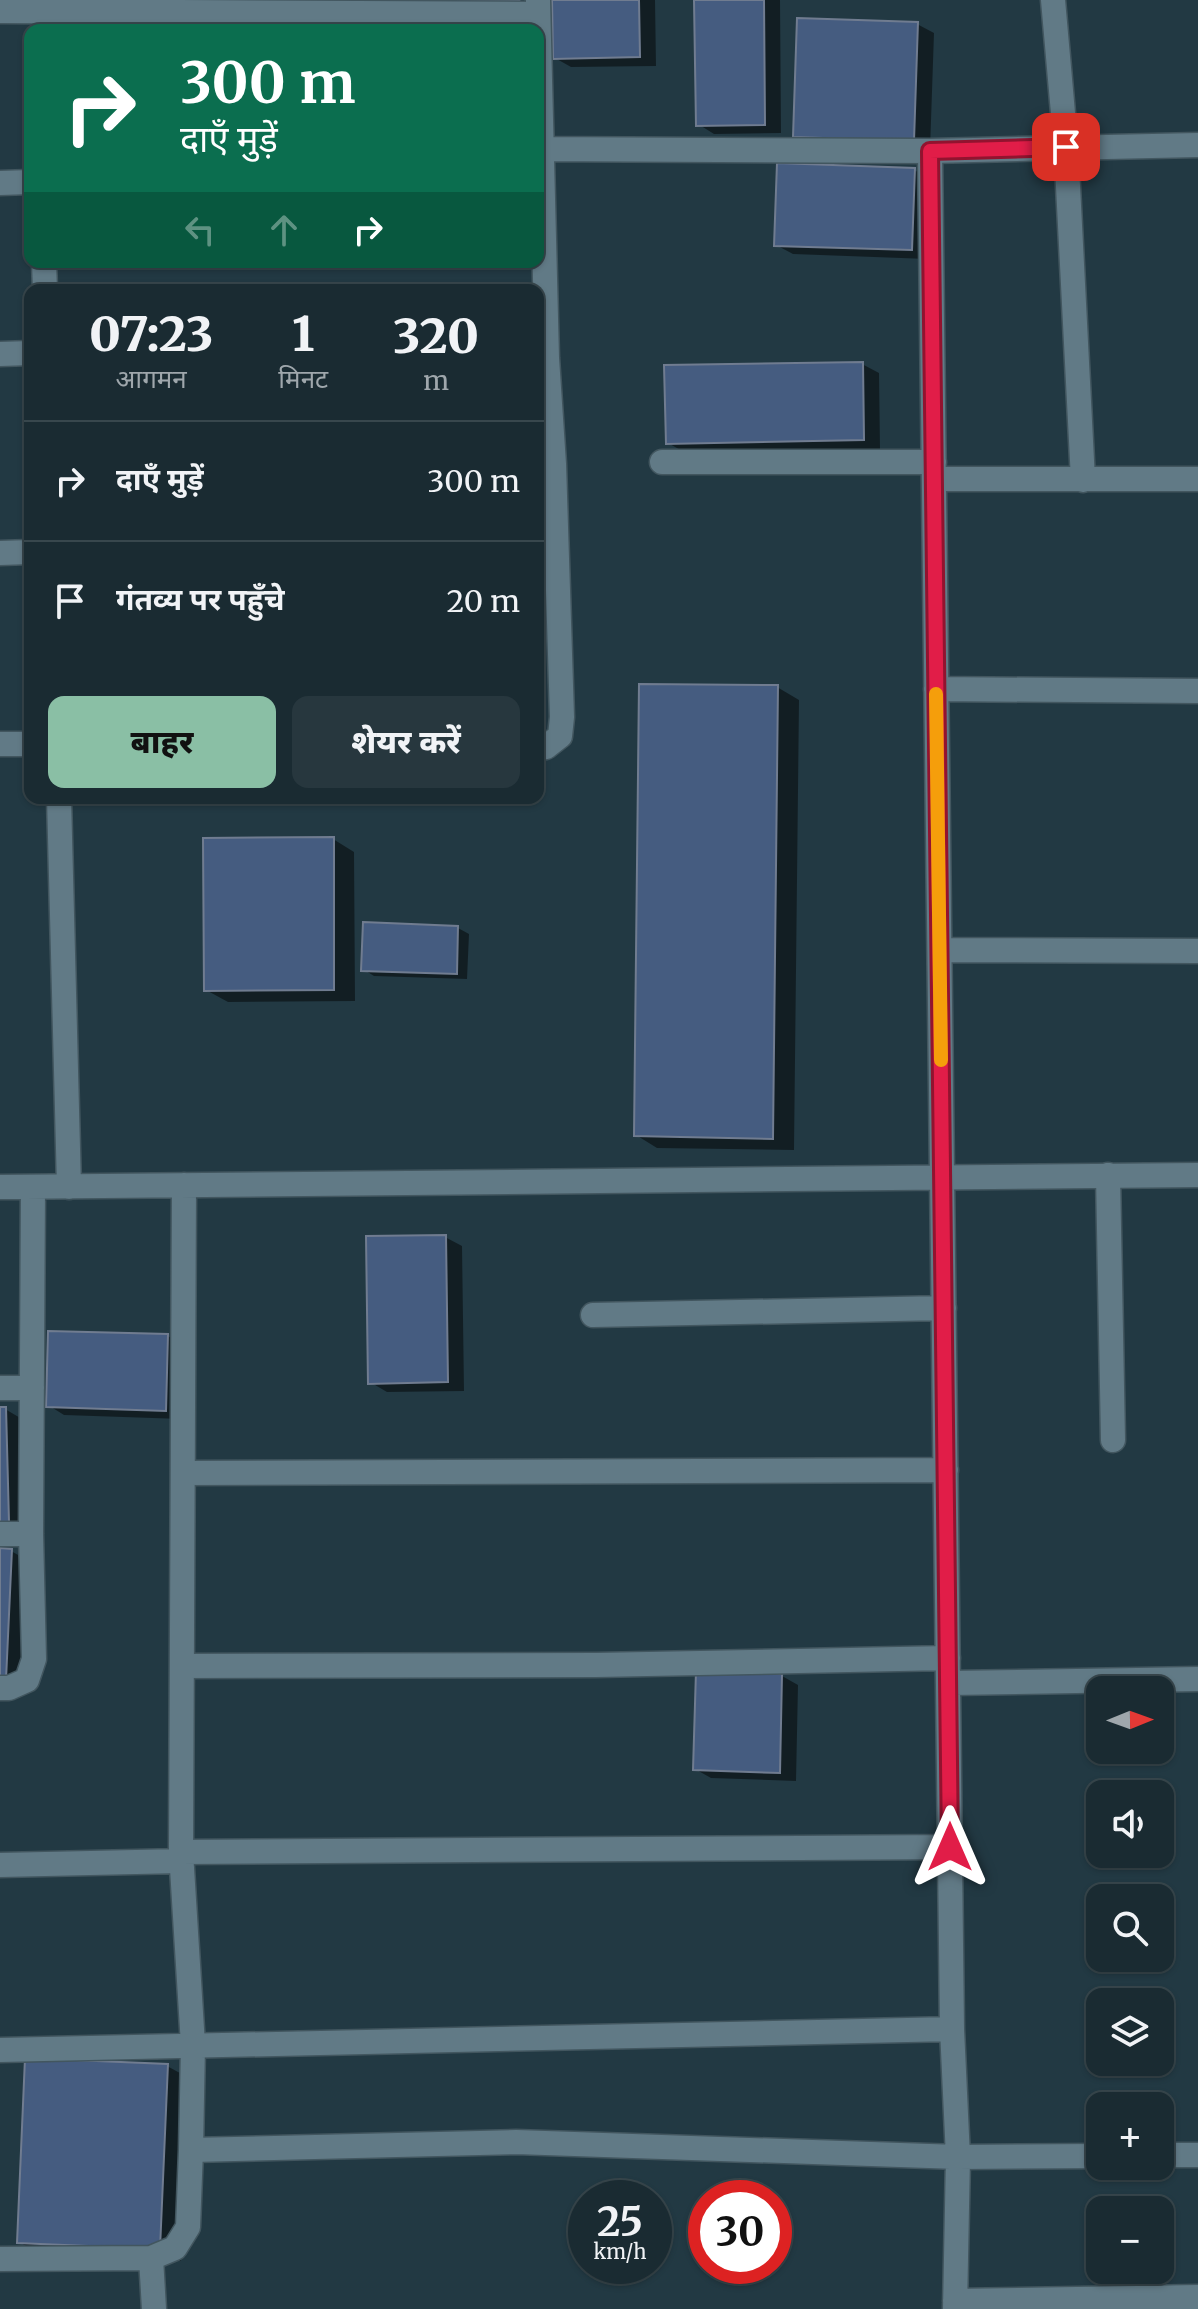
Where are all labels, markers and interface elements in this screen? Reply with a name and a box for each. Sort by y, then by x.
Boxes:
text: 300 m [180,48,356,118]
icon: right [48,56,152,160]
pin [1032,113,1100,181]
text: दाएँ मुड़ें [180,117,278,162]
icon: arrive [1044,125,1088,169]
icon: left [178,208,222,252]
icon: ahead [262,208,306,252]
icon: right [346,208,390,252]
text: 07:23 [89,304,213,364]
text: 1 [292,304,314,364]
text: 320 [393,306,479,366]
text: आगमन [116,362,187,395]
text: मिनट [278,362,328,395]
text: m [423,364,449,397]
icon: right [48,459,92,503]
text: दाएँ मुड़ें [116,460,204,498]
text: 300 m [427,462,520,500]
icon: arrive [48,579,92,623]
text: गंतव्य पर पहुँचे [116,580,284,618]
text: 20 m [447,582,520,620]
button: बाहर [48,696,276,788]
button: शेयर करें [292,696,520,788]
north arrow [1086,1676,1174,1764]
map controls [1086,1676,1174,2284]
button: sound [1086,1780,1174,1868]
position arrow [908,1805,992,1889]
button: search [1086,1884,1174,1972]
button: layers [1086,1988,1174,2076]
button: + [1086,2092,1174,2180]
speed limit sign: 30 [688,2180,792,2284]
button: − [1086,2196,1174,2284]
text: 25 [597,2197,643,2247]
text: km/h [594,2239,646,2264]

